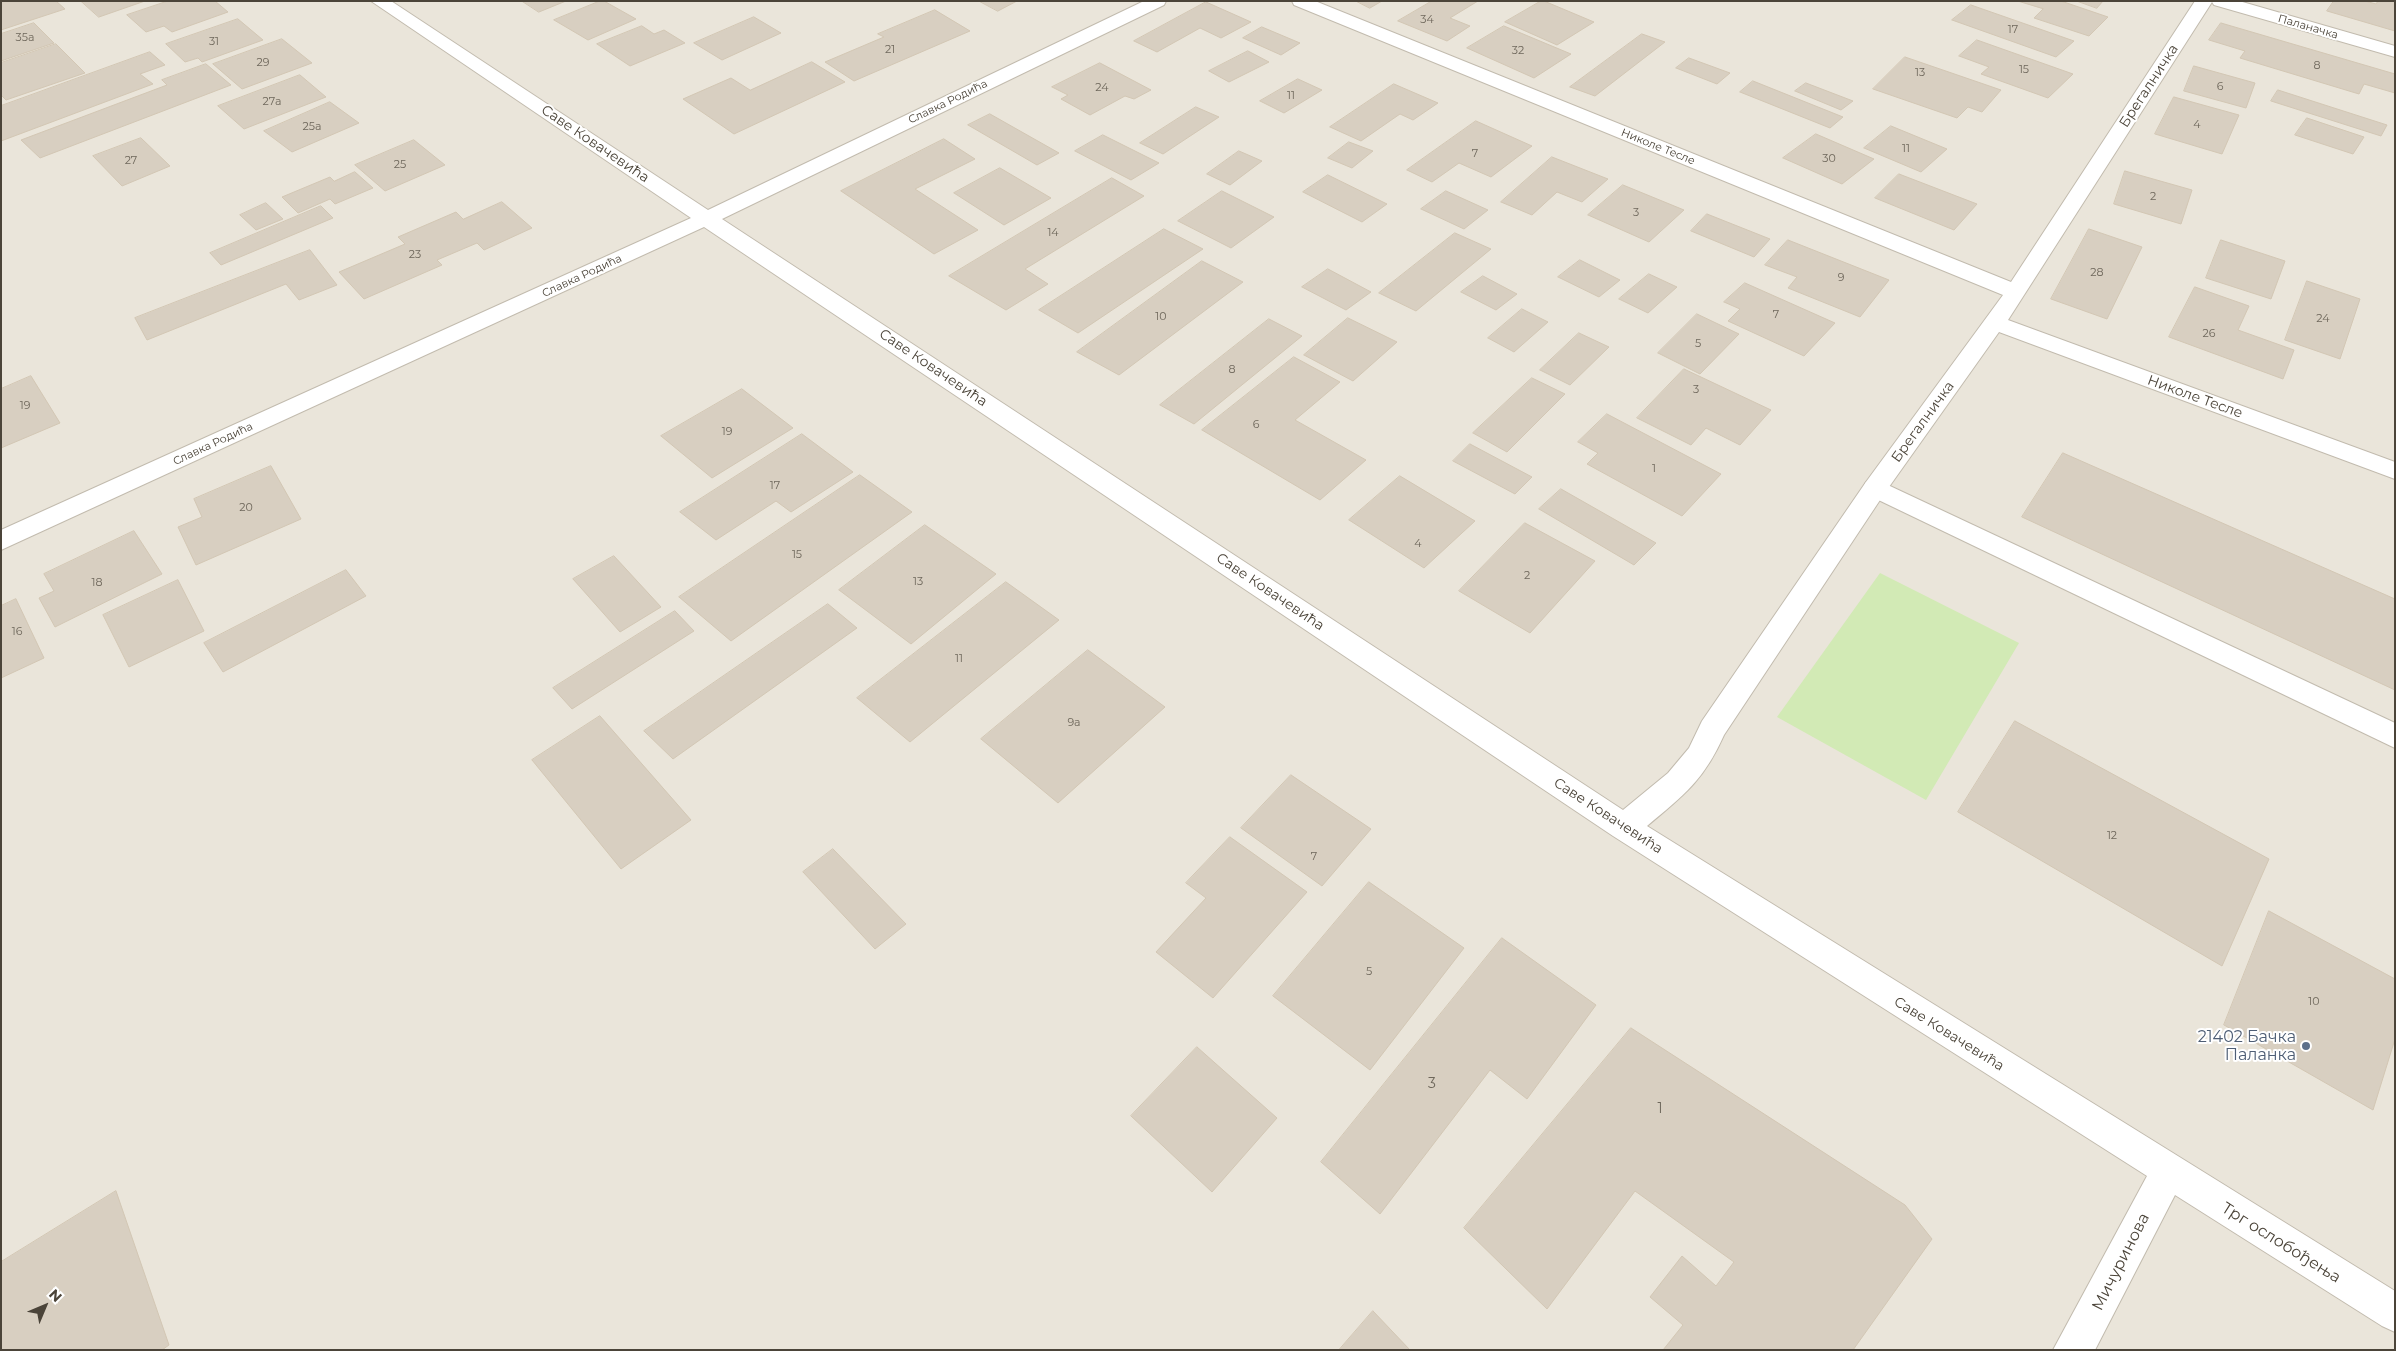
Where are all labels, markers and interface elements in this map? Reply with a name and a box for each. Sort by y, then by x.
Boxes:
street label: Паланачка [2276,12,2340,42]
house number: 34 [1420,13,1434,27]
house number: 17 [2008,23,2018,37]
house number: 35a [16,31,34,45]
house number: 31 [209,35,219,49]
street label: Брегалничка [2116,41,2182,131]
house number: 21 [885,43,895,57]
house number: 32 [1512,44,1524,58]
house number: 29 [257,56,269,70]
house number: 8 [2313,59,2321,73]
house number: 15 [2019,63,2029,77]
house number: 13 [1915,66,1925,80]
street label: Славка Родића [906,77,990,127]
house number: 6 [2217,80,2223,94]
house number: 24 [1095,81,1109,95]
house number: 11 [1287,89,1295,103]
house number: 27a [263,95,281,109]
street label: Саве Ковачевића [538,102,652,186]
house number: 4 [2193,118,2201,132]
house number: 25a [303,120,321,134]
street label: Николе Тесле [1619,126,1697,168]
house number: 11 [1902,142,1910,156]
house number: 7 [1472,147,1478,161]
house number: 30 [1822,152,1836,166]
house number: 27 [125,154,137,168]
house number: 25 [394,158,406,172]
house number: 2 [2150,190,2156,204]
house number: 3 [1633,206,1639,220]
house number: 14 [1047,226,1059,240]
house number: 23 [409,248,421,262]
street label: Славка Родића [540,252,624,300]
house number: 28 [2090,266,2104,280]
house number: 9 [1838,271,1844,285]
house number: 7 [1773,308,1779,322]
house number: 10 [1155,310,1167,324]
house number: 24 [2316,312,2330,326]
street label: Саве Ковачевића [876,326,990,410]
house number: 26 [2203,327,2215,341]
house number: 5 [1695,337,1701,351]
house number: 8 [1228,363,1236,377]
street label: Николе Тесле [2145,372,2245,422]
street label: Брегалничка [1888,378,1958,466]
house number: 3 [1693,383,1699,397]
house number: 19 [20,399,30,413]
house number: 6 [1253,418,1259,432]
street label: Славка Родића [171,420,255,468]
house number: 19 [722,425,732,439]
house number: 1 [1652,462,1656,476]
house number: 17 [770,479,780,493]
house number: 20 [239,501,253,515]
house number: 4 [1414,537,1422,551]
house number: 15 [792,548,802,562]
street label: Саве Ковачевића [1213,550,1327,634]
house number: 2 [1524,569,1530,583]
house number: 13 [913,575,923,589]
house number: 18 [92,576,102,590]
house number: 16 [12,625,22,639]
house number: 11 [955,652,963,666]
house number: 9a [1067,716,1081,730]
street label: Саве Ковачевића [1550,774,1666,858]
house number: 12 [2107,829,2117,843]
house number: 7 [1311,850,1317,864]
house number: 5 [1366,965,1372,979]
street label: Саве Ковачевића [1891,993,2007,1075]
house number: 10 [2308,995,2320,1009]
place label: 21402 Бачка Паланка [2198,1027,2296,1065]
marker: 21402 Бачка Паланка [2300,1040,2312,1052]
house number: 3 [1428,1076,1436,1092]
house number: 1 [1657,1101,1663,1117]
street label: Трг ослобођења [2218,1199,2344,1287]
street label: Мичуринова [2088,1210,2154,1314]
north arrow [20,1281,70,1331]
text: N [45,1285,66,1306]

